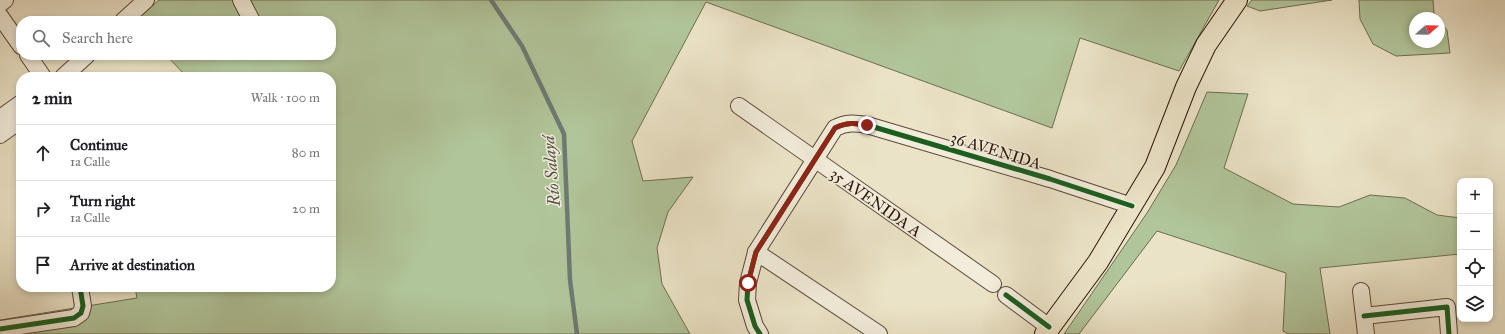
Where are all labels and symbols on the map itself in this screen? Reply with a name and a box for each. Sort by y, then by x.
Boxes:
north arrow [1409,12,1445,48]
route end [858,116,876,134]
street label: 36 AVENIDA [948,128,1044,173]
water label: Río Salayá [538,133,565,208]
street label: 35 AVENIDA A [826,164,925,241]
route start [739,274,757,292]

